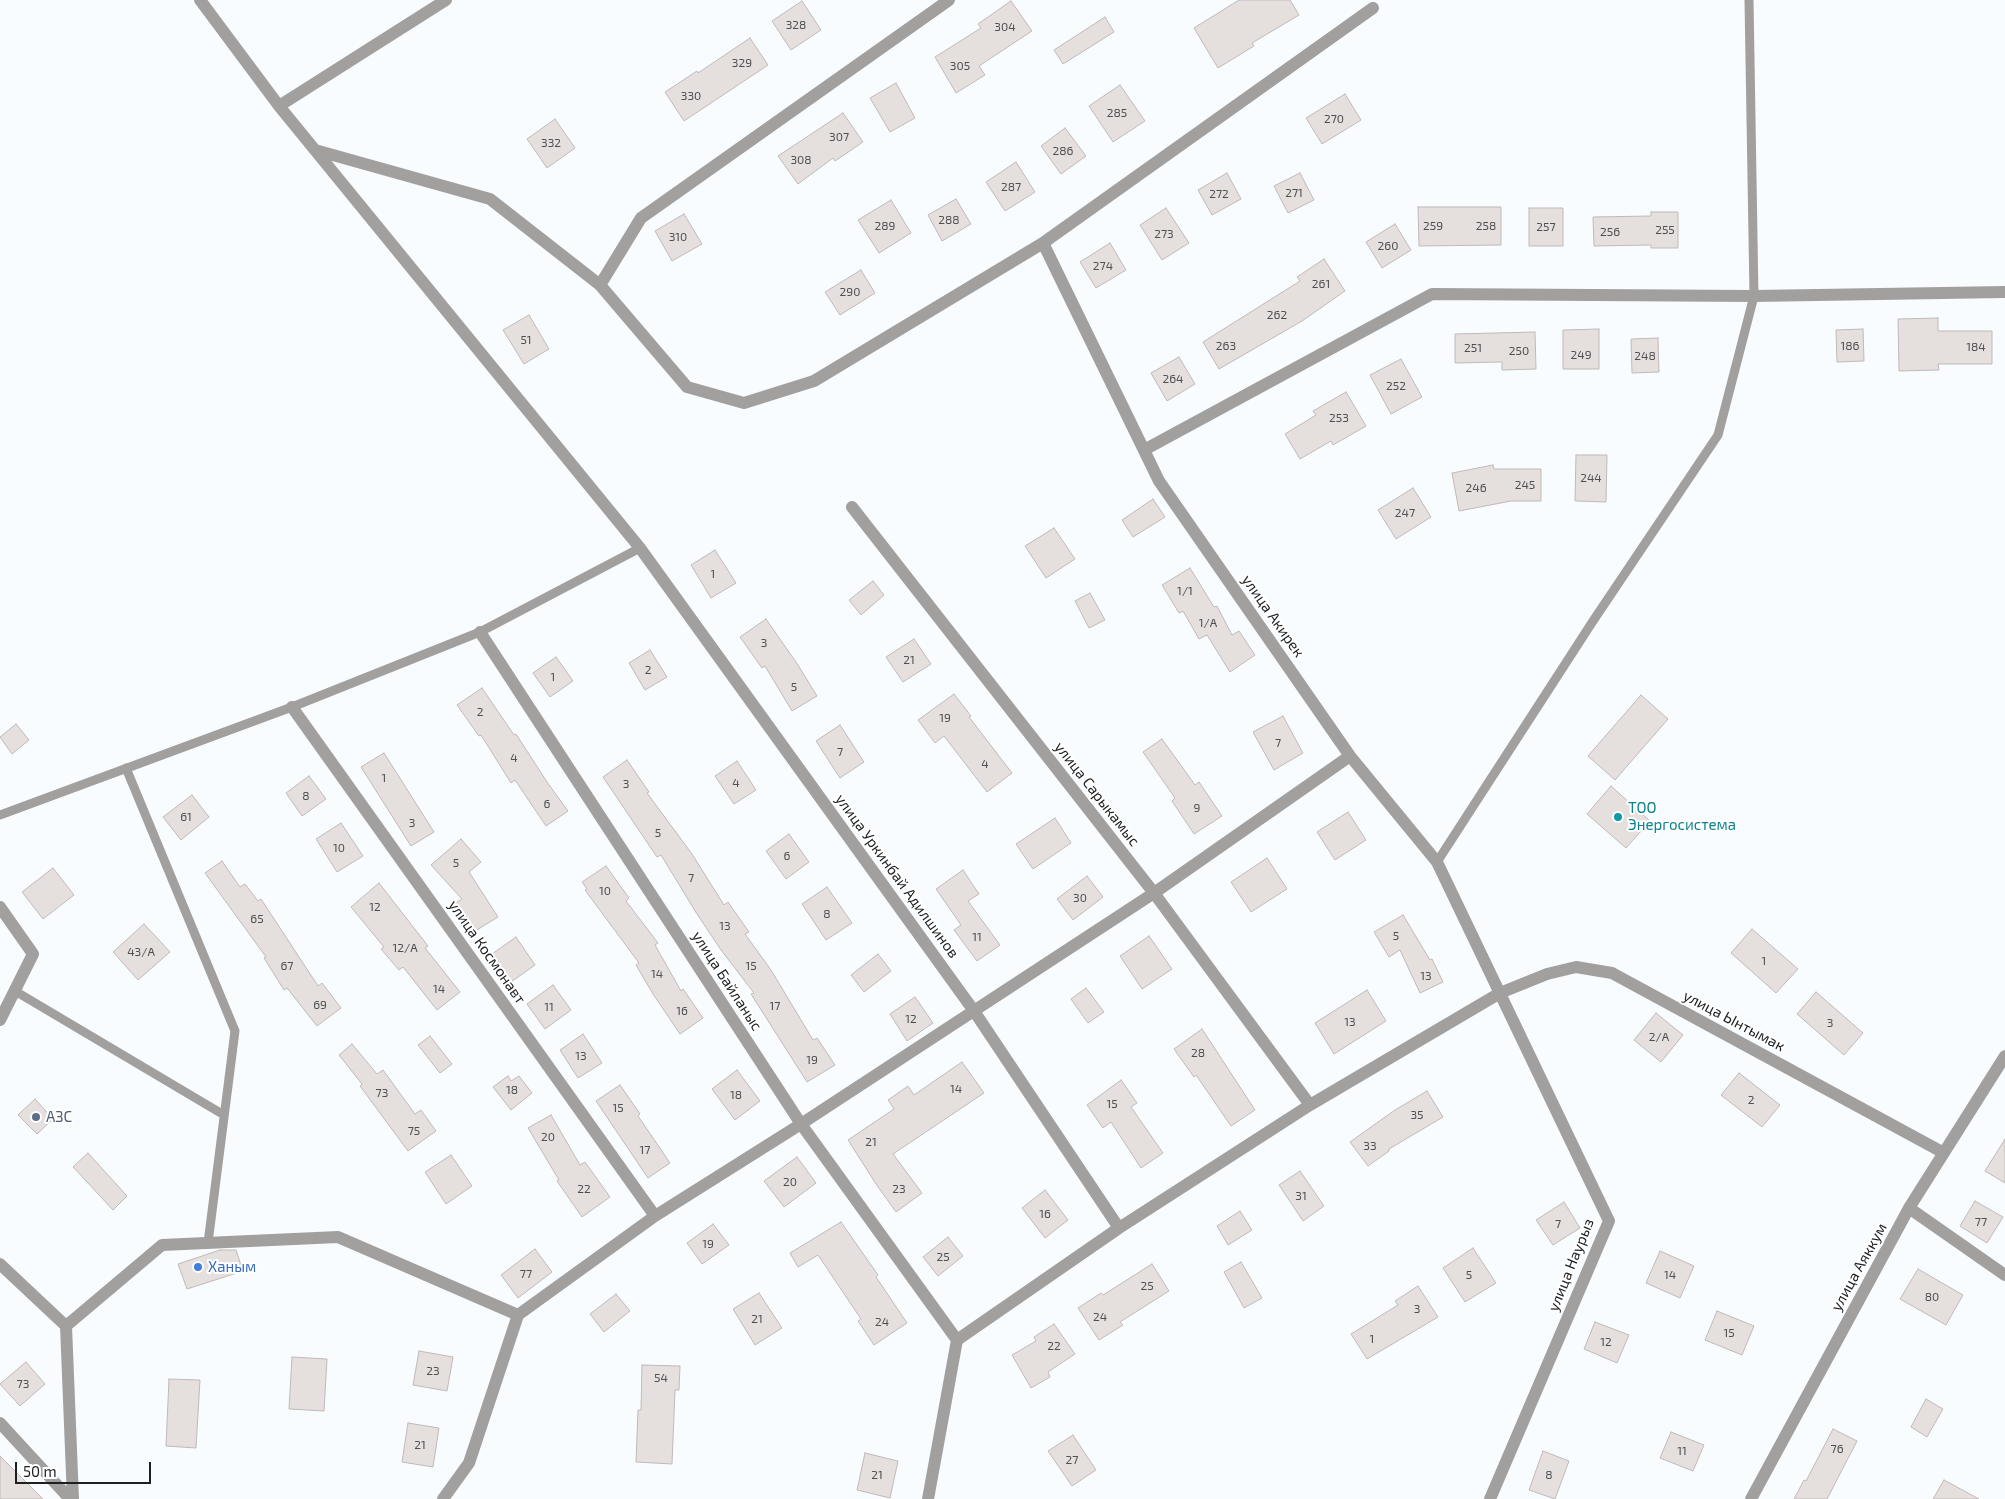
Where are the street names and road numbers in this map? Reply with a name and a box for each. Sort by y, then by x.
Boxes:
street label: улица Акирек [1238,571,1308,661]
street label: улица Сарыкамыс [1051,738,1143,850]
street label: улица Уркинбай Адилшинов [831,790,963,962]
street label: улица Космонавт [445,897,529,1007]
street label: улица Байланыс [688,928,766,1034]
street label: улица Ынтымак [1680,987,1788,1055]
street label: улица Наурыз [1544,1216,1598,1314]
street label: улица Аяккум [1827,1220,1891,1314]

